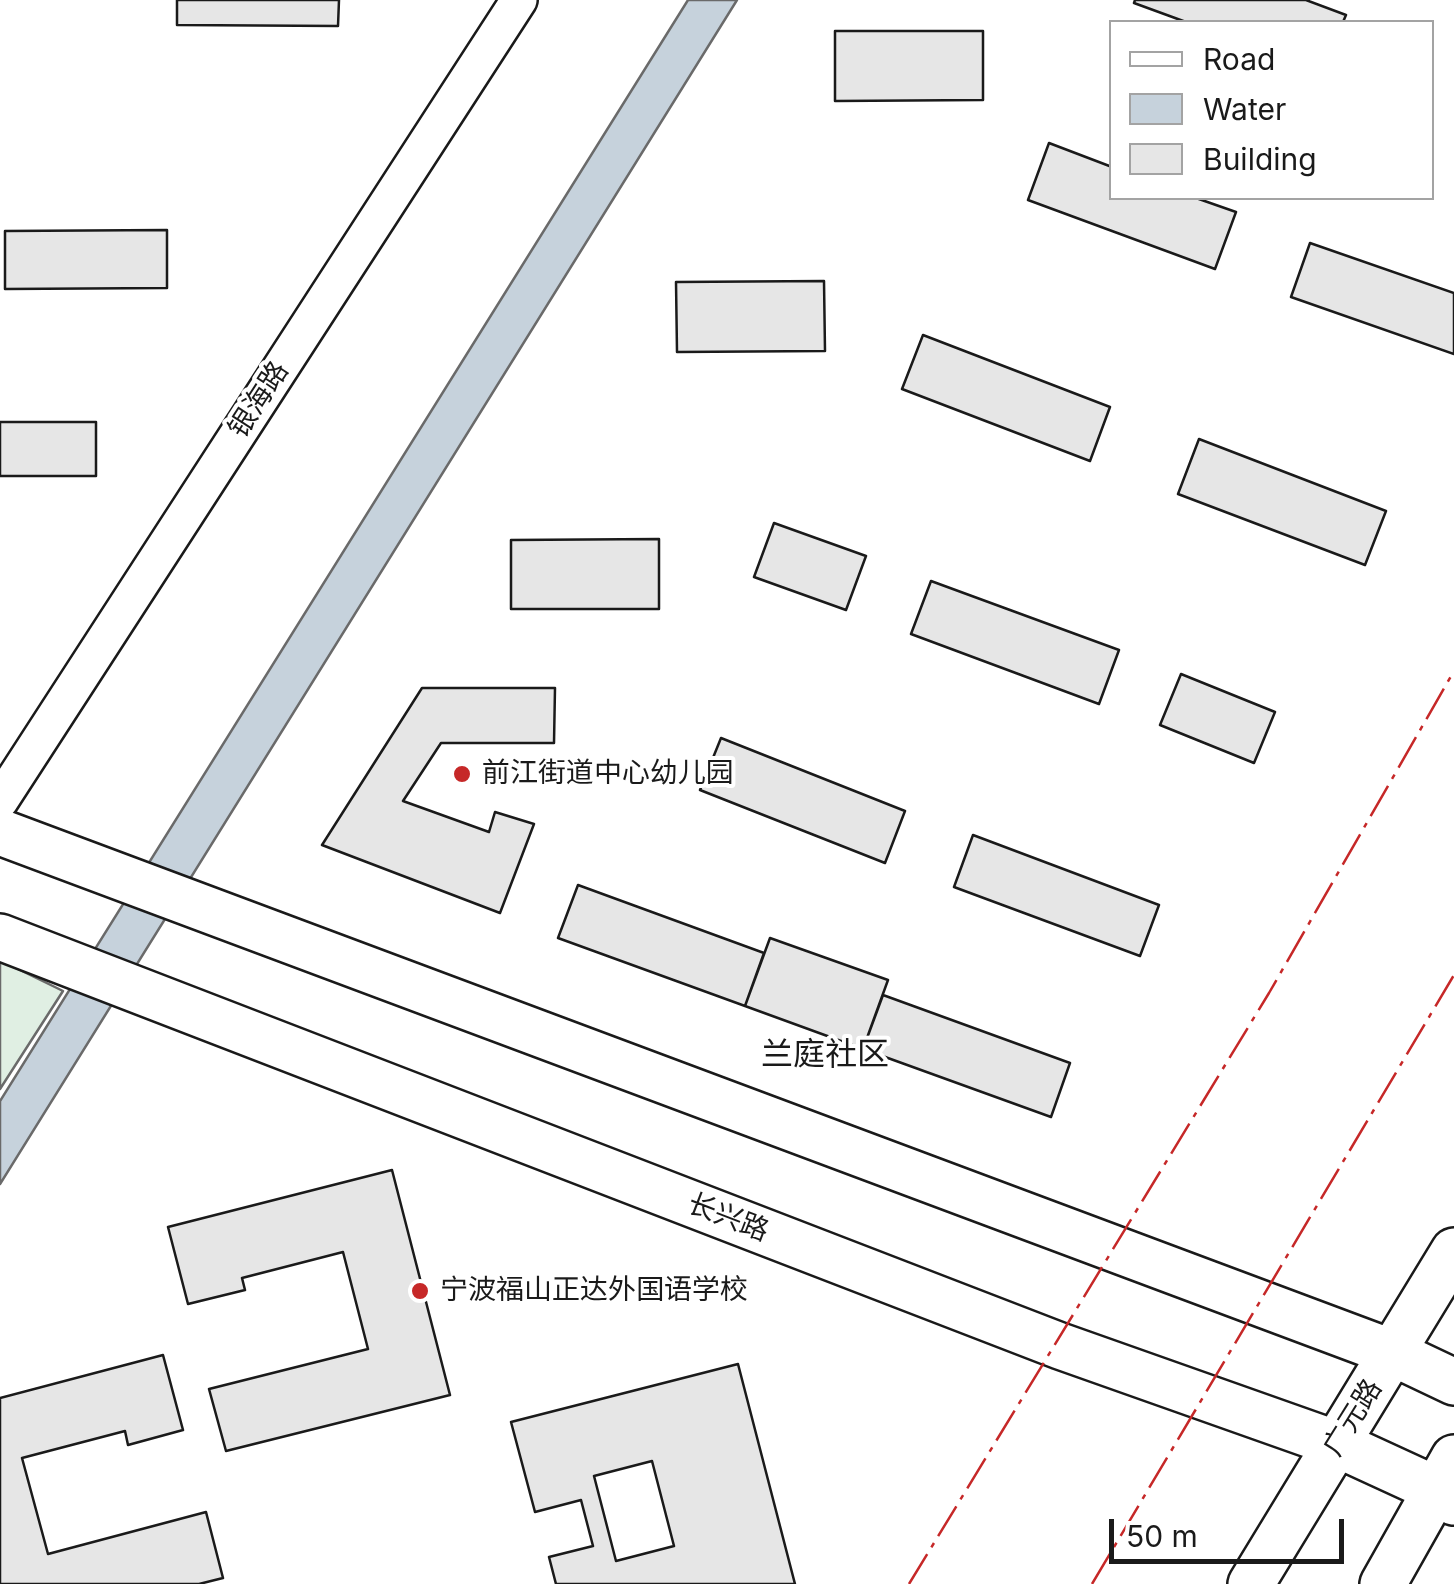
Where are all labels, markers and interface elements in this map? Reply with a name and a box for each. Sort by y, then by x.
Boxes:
legend [1109,20,1434,200]
text: Road [1203,41,1275,77]
text: Water [1203,91,1286,127]
text: Building [1203,141,1317,177]
street label: 银海路 [222,356,296,444]
place label: 前江街道中心幼儿园 [482,757,734,791]
marker: 前江街道中心幼儿园 [451,763,473,785]
district label: 兰庭社区 [761,1036,889,1074]
street label: 长兴路 [683,1187,773,1249]
place label: 宁波福山正达外国语学校 [440,1274,748,1308]
marker: 宁波福山正达外国语学校 [409,1280,431,1302]
street label: 广元路 [1316,1373,1390,1463]
scale bar [1114,1499,1349,1561]
text: 50 m [1126,1518,1198,1554]

